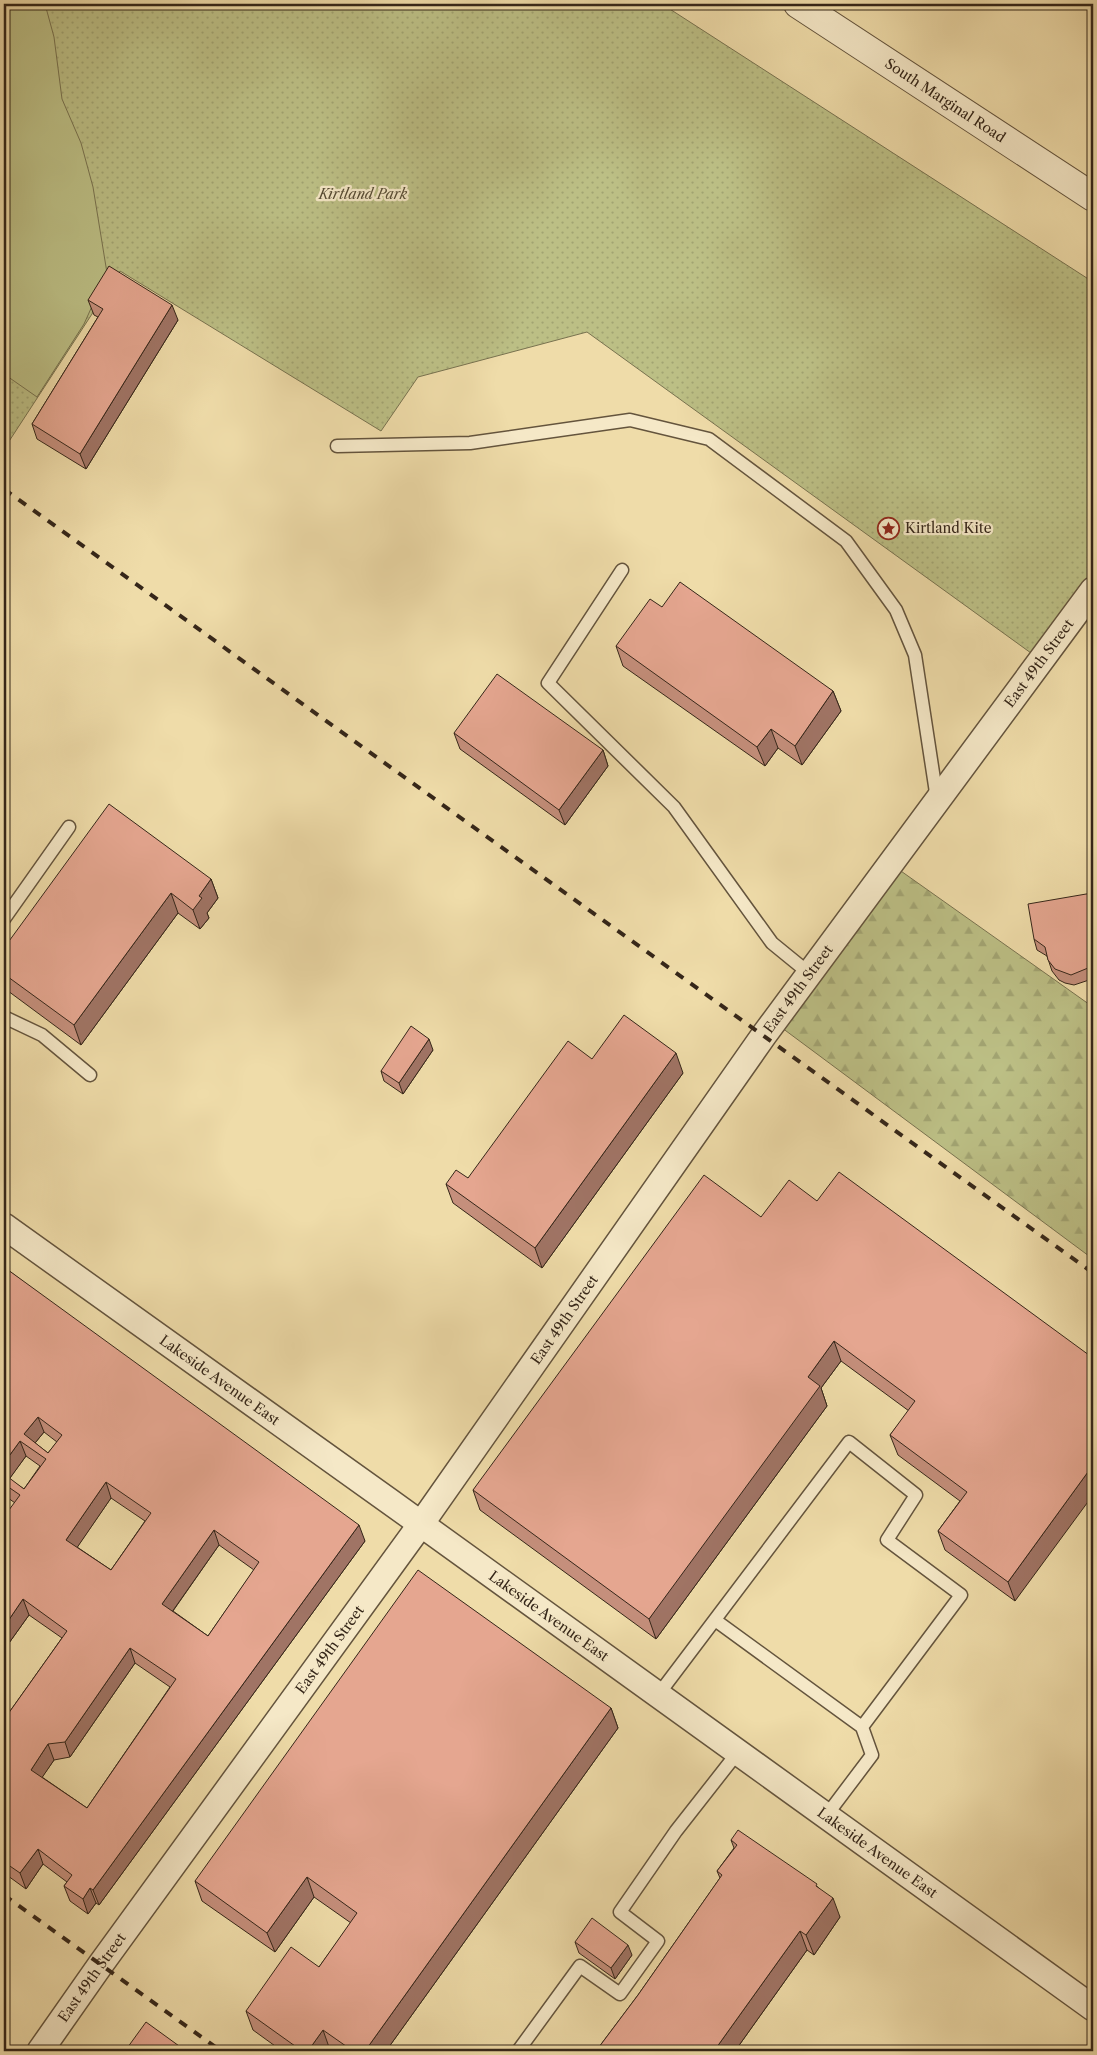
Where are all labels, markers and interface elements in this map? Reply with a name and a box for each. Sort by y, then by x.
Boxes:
street label: South Marginal Road [881,54,1009,147]
park label: Kirtland Park [318,185,408,203]
place icon: Kirtland Kite [877,516,901,540]
place label: Kirtland Kite [905,519,992,537]
street label: East 49th Street [1000,616,1077,711]
street label: East 49th Street [760,941,837,1037]
street label: East 49th Street [527,1271,602,1368]
street label: Lakeside Avenue East [156,1331,283,1429]
street label: Lakeside Avenue East [485,1567,612,1665]
street label: East 49th Street [291,1602,368,1697]
street label: Lakeside Avenue East [814,1804,941,1902]
street label: East 49th Street [54,1929,130,2026]

